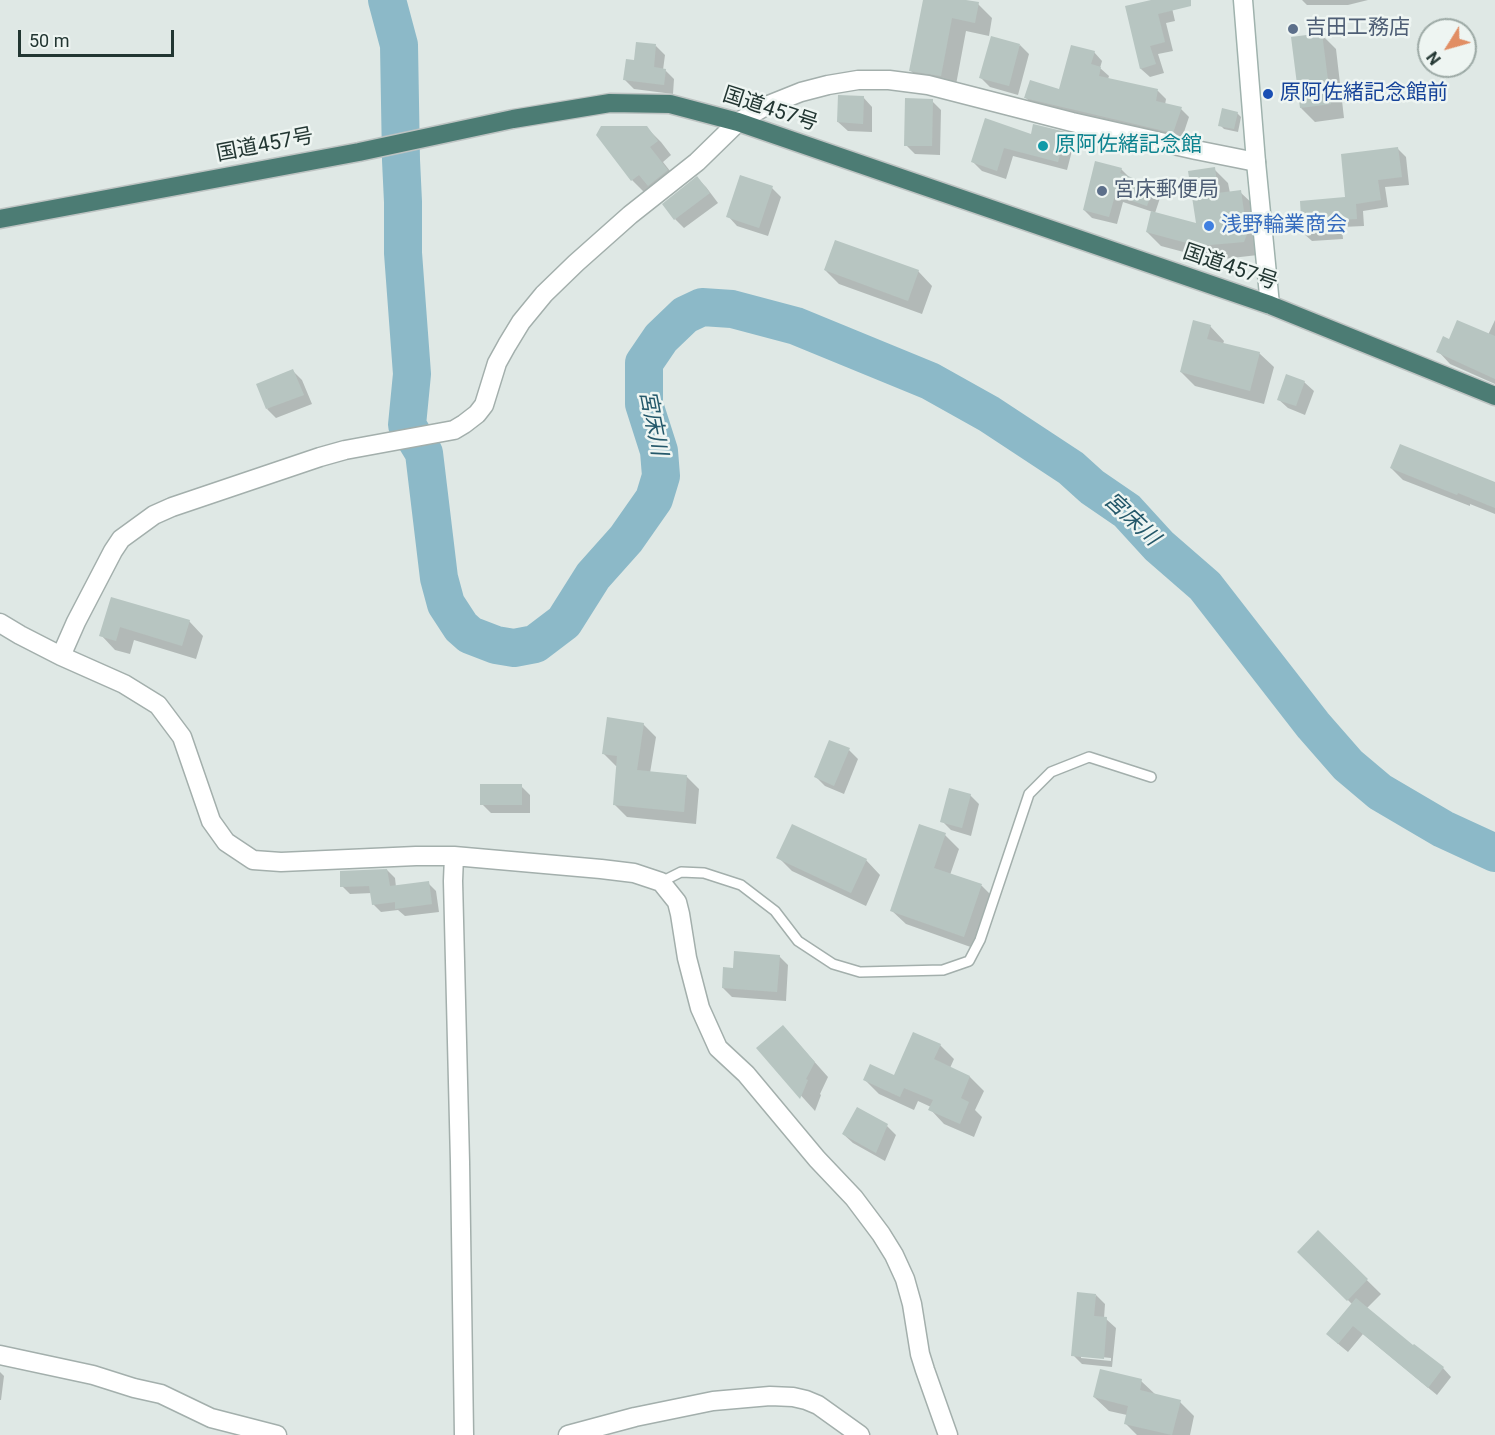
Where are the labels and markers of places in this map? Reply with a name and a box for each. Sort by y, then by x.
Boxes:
place label: 吉田工務店 [1305,16,1410,42]
marker: 吉田工務店 [1286,22,1300,36]
place label: 原阿佐緒記念館前 [1280,81,1448,107]
marker: 原阿佐緒記念館前 [1261,87,1275,101]
place label: 原阿佐緒記念館 [1055,133,1202,159]
marker: 原阿佐緒記念館 [1036,139,1050,153]
place label: 宮床郵便局 [1114,178,1219,204]
marker: 宮床郵便局 [1095,184,1109,198]
place label: 浅野輪業商会 [1221,213,1347,239]
marker: 浅野輪業商会 [1202,219,1216,233]

